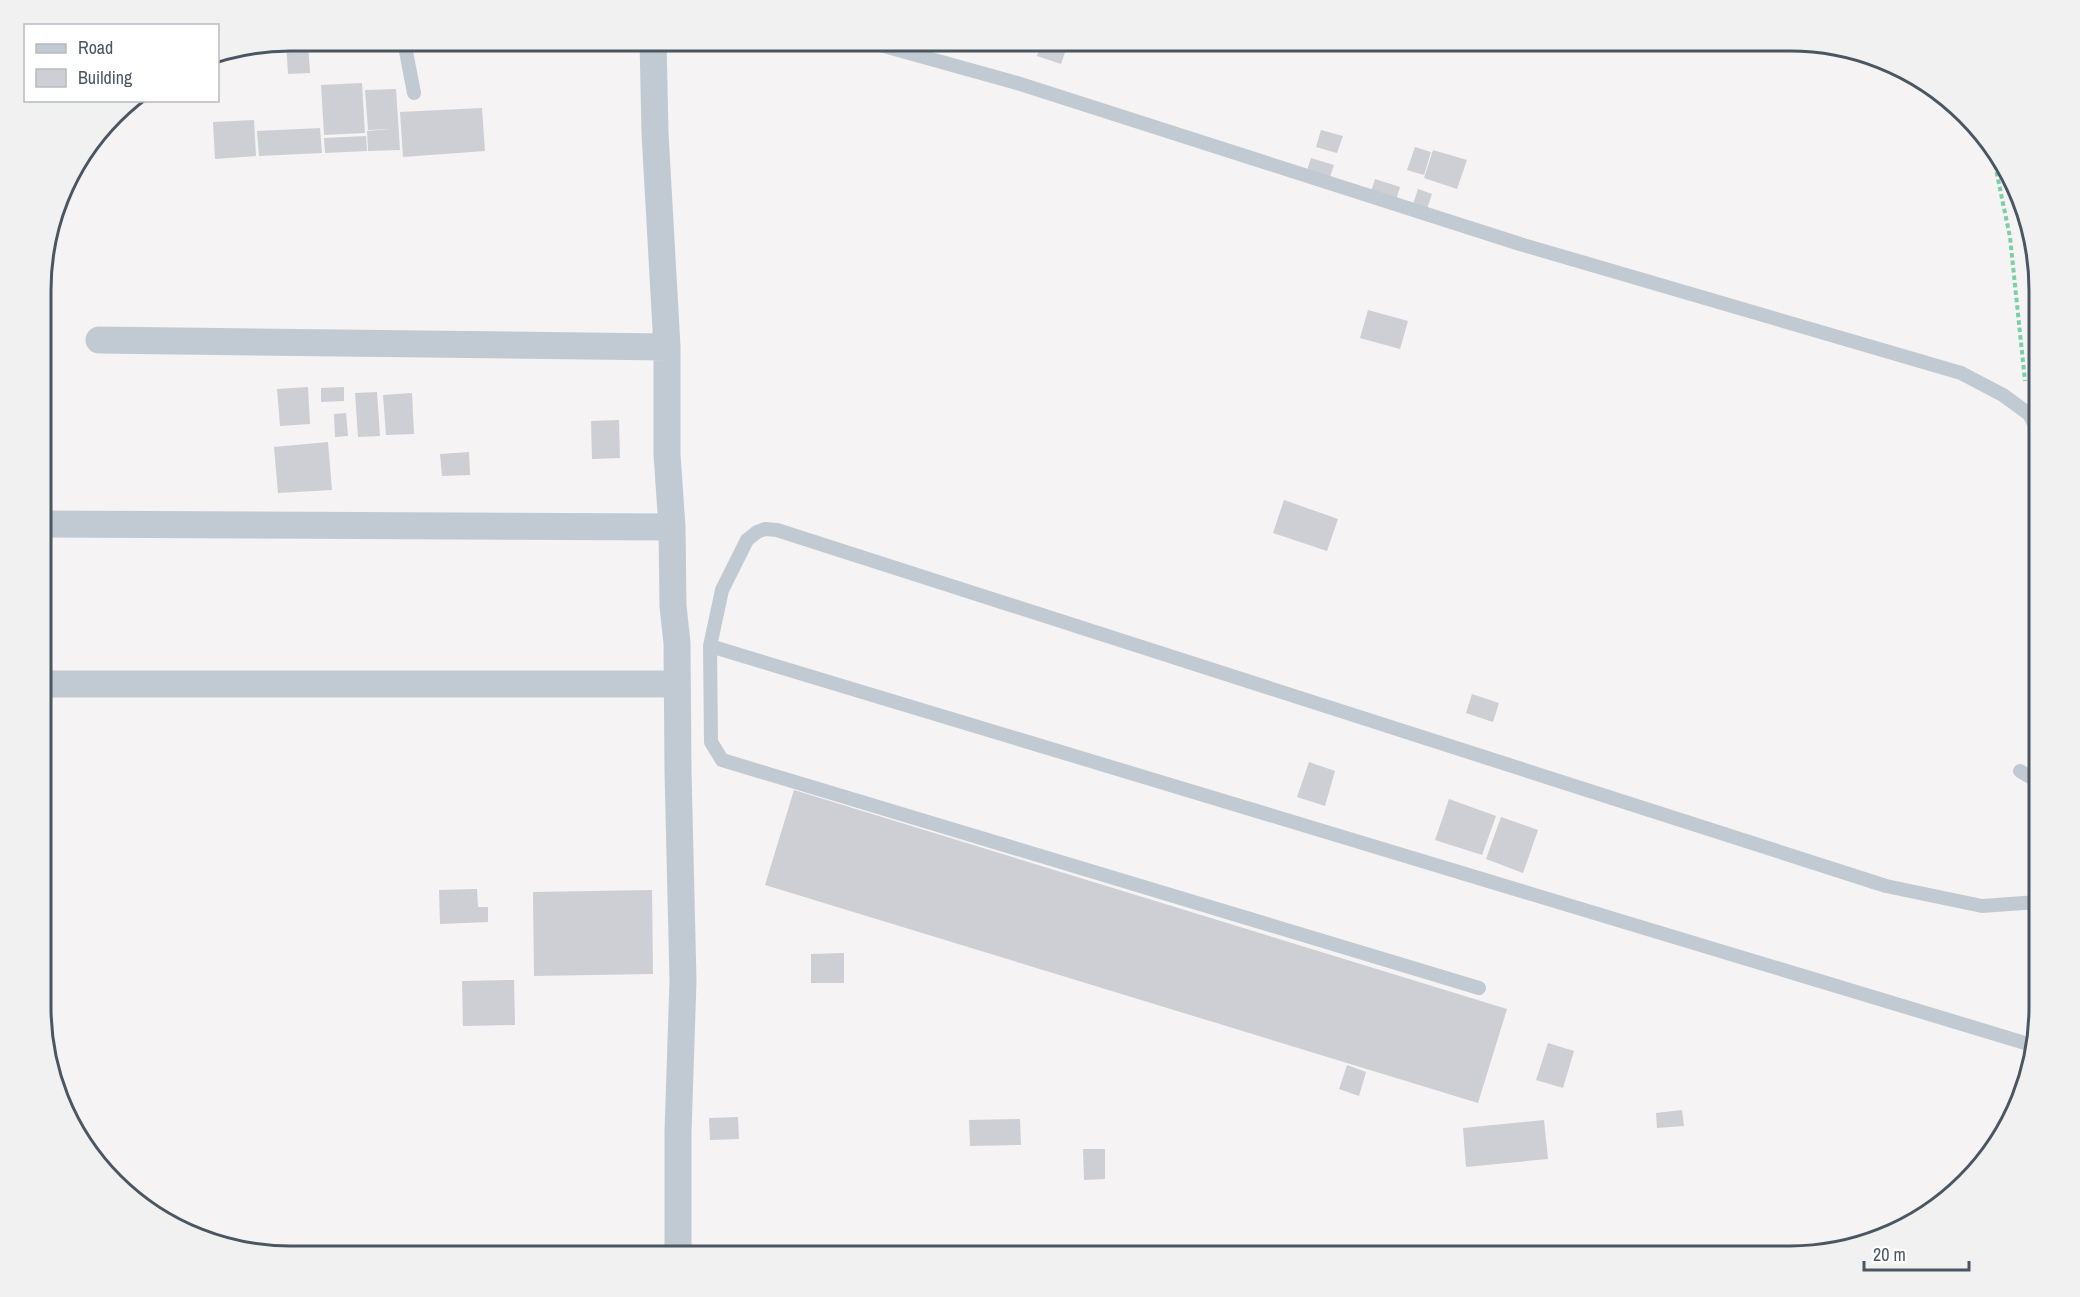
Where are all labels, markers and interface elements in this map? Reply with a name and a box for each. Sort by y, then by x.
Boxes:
legend [24,24,219,102]
text: Road [78,35,113,60]
text: Building [78,65,133,90]
scale bar [1864,1234,1969,1272]
text: 20 m [1873,1242,1906,1267]

